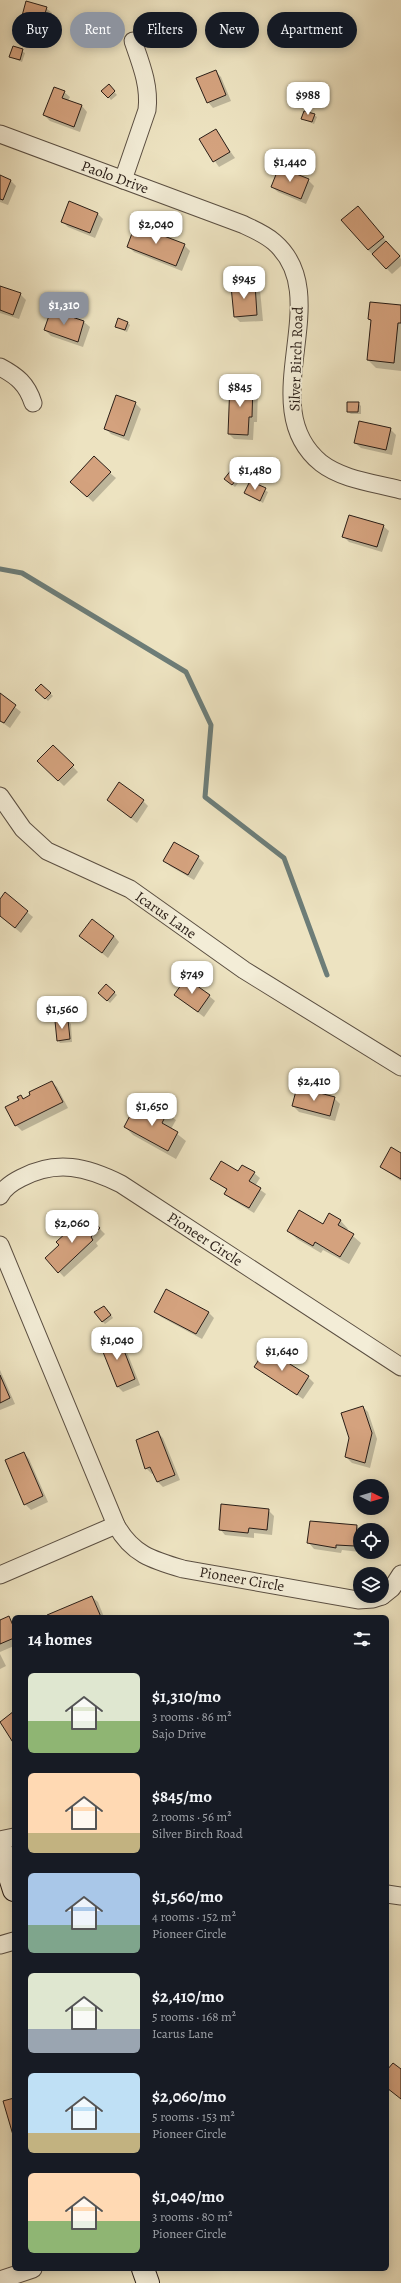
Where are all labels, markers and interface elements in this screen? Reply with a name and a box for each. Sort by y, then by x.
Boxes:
chip: Buy [12,12,62,48]
chip: Rent [70,12,125,48]
chip: Filters [133,12,197,48]
chip: New [205,12,259,48]
chip: Apartment [267,12,357,48]
pin: $988 [284,82,332,116]
text: $988 [296,86,320,103]
pin: $1,440 [257,149,323,183]
text: $1,440 [274,153,306,170]
street label: Paolo Drive [79,156,152,198]
pin: $2,040 [123,211,189,245]
text: $2,040 [138,215,174,232]
pin: $945 [220,266,268,300]
text: $945 [232,270,256,287]
pin: $1,310 [31,292,97,326]
text: $1,310 [49,296,80,313]
street label: Silver Birch Road [284,305,308,412]
pin: $845 [216,374,264,408]
text: $845 [228,378,252,395]
pin: $1,480 [222,457,288,491]
text: $1,480 [238,461,272,478]
street label: Icarus Lane [131,887,201,944]
pin: $749 [168,961,216,995]
text: $749 [180,965,204,982]
pin: $1,560 [29,996,95,1030]
text: $1,560 [46,1000,78,1017]
pin: $2,410 [281,1068,347,1102]
text: $2,410 [297,1072,331,1089]
pin: $1,650 [119,1093,185,1127]
text: $1,650 [136,1097,168,1114]
street label: Pioneer Circle [164,1207,247,1271]
pin: $2,060 [39,1210,105,1244]
text: $2,060 [55,1214,89,1231]
pin: $1,040 [84,1327,150,1361]
text: $1,040 [100,1331,134,1348]
pin: $1,640 [249,1338,315,1372]
text: $1,640 [266,1342,298,1359]
north arrow [353,1479,389,1515]
map controls [353,1479,389,1603]
button: locate [353,1523,389,1559]
street label: Pioneer Circle [198,1562,286,1596]
button: layers [353,1567,389,1603]
text: 14 homes [28,1628,92,1651]
icon: filters [351,1628,373,1650]
text: $1,310/mo [152,1685,221,1708]
icon: home [60,1689,108,1737]
text: 3 rooms · 86 m² [152,1708,232,1725]
text: Sajo Drive [152,1725,206,1742]
text: $845/mo [152,1785,212,1808]
icon: home [60,1789,108,1837]
text: 2 rooms · 56 m² [152,1808,232,1825]
text: Silver Birch Road [152,1825,243,1842]
text: $1,560/mo [152,1885,223,1908]
icon: home [60,1889,108,1937]
text: 4 rooms · 152 m² [152,1908,236,1925]
text: Pioneer Circle [152,1925,226,1942]
text: $2,410/mo [152,1985,224,2008]
icon: home [60,1989,108,2037]
text: 5 rooms · 168 m² [152,2008,236,2025]
text: Icarus Lane [152,2025,213,2042]
text: $2,060/mo [152,2085,226,2108]
icon: home [60,2089,108,2137]
text: 5 rooms · 153 m² [152,2108,235,2125]
text: Pioneer Circle [152,2125,226,2142]
text: $1,040/mo [152,2185,224,2208]
icon: home [60,2189,108,2237]
text: 3 rooms · 80 m² [152,2208,232,2225]
text: Pioneer Circle [152,2225,226,2242]

